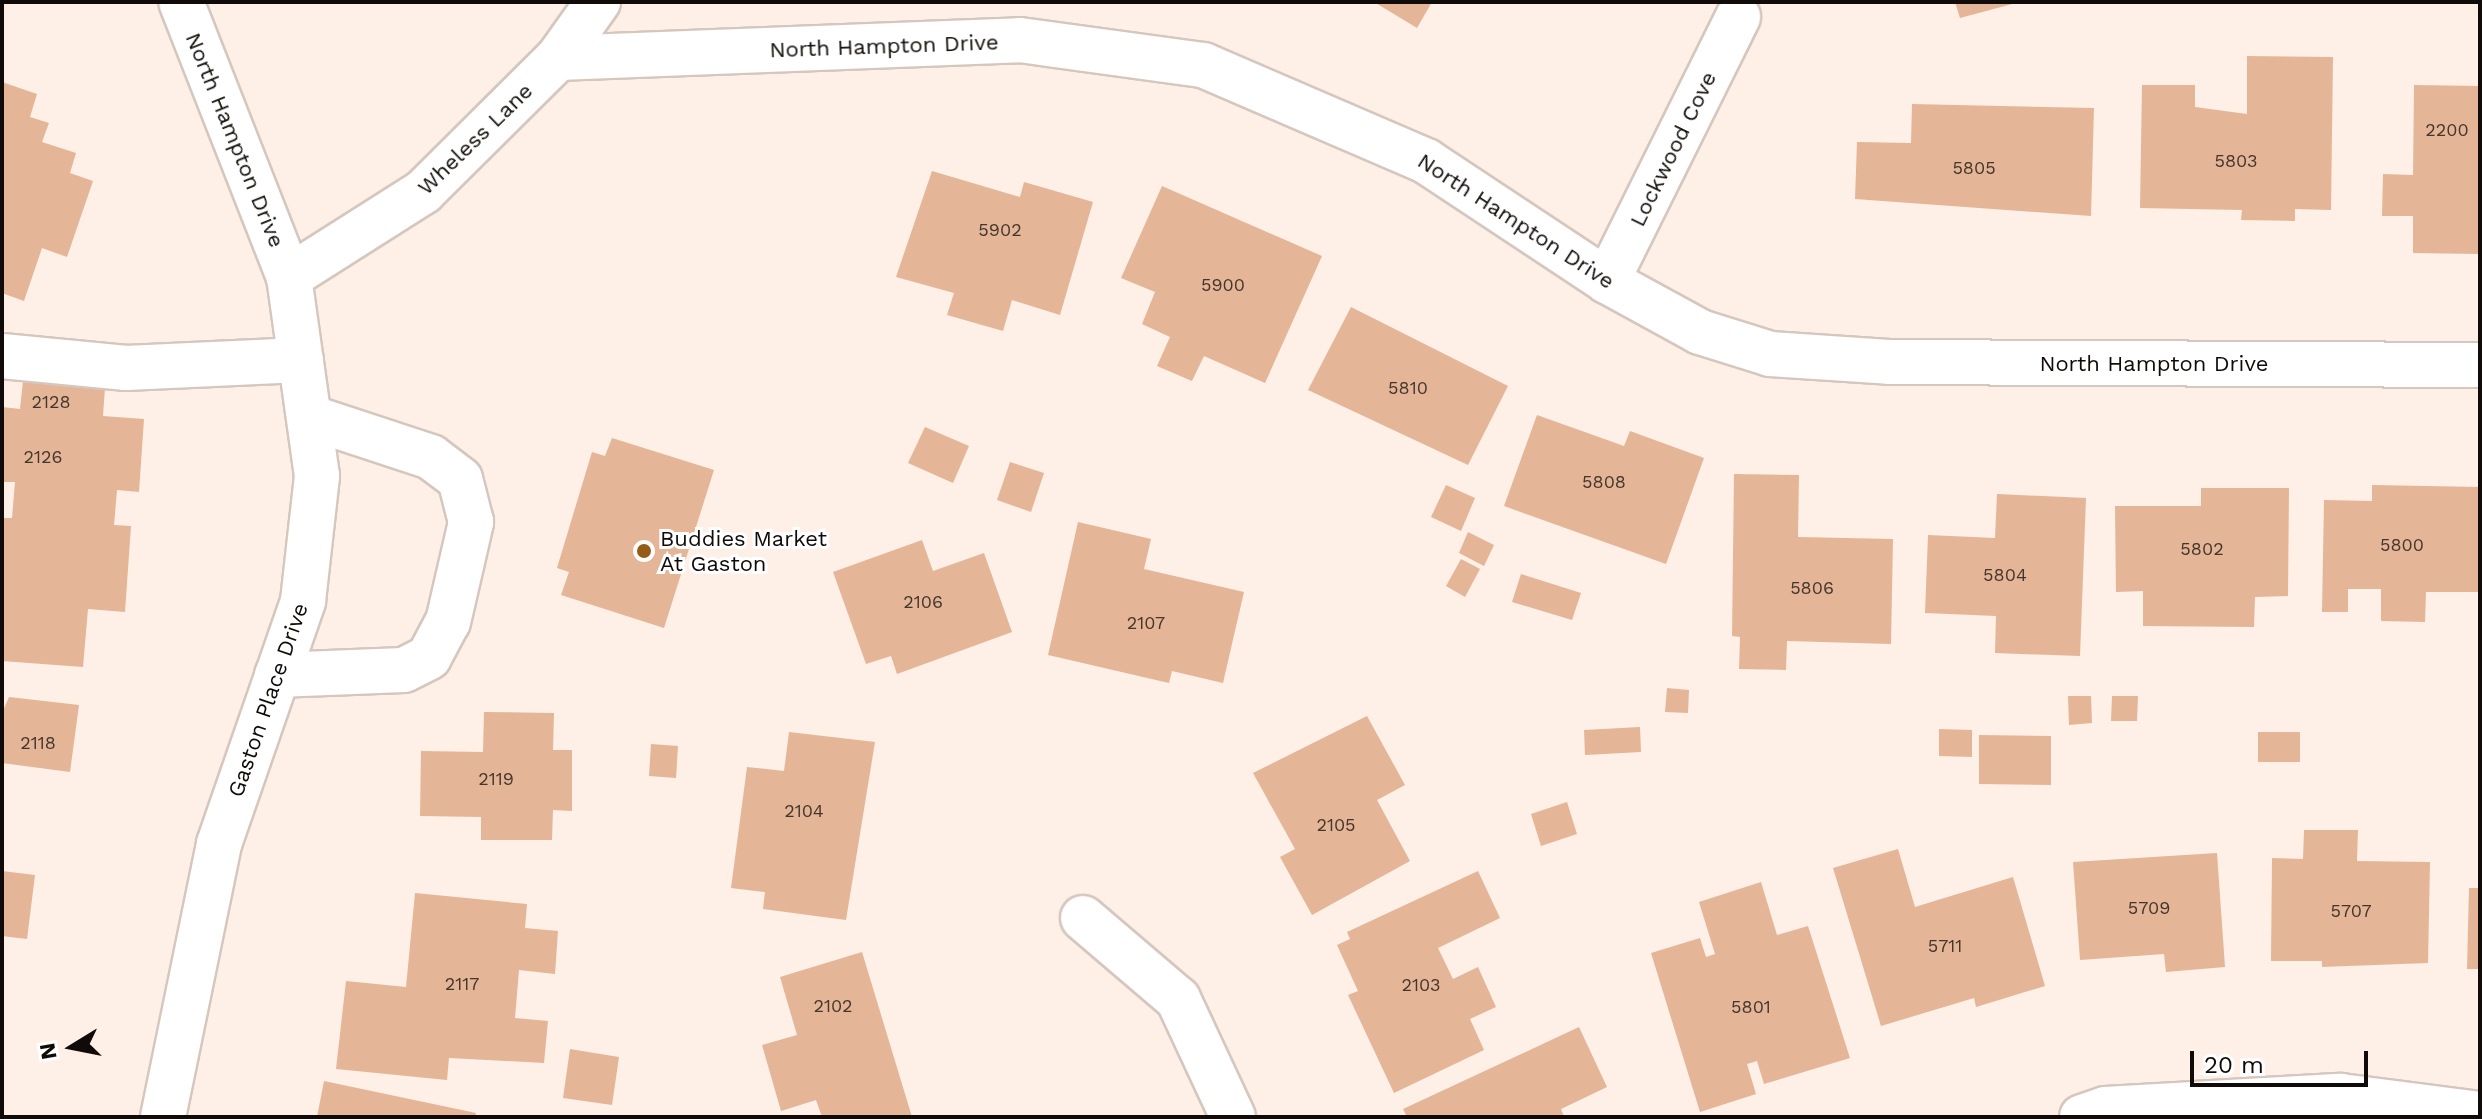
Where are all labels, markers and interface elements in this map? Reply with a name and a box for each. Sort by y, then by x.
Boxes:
street label: North Hampton Drive [180,29,290,251]
street label: North Hampton Drive [769,29,999,63]
street label: Lockwood Cove [1624,67,1722,231]
street label: Wheless Lane [412,78,538,200]
house number: 2200 [2425,119,2469,141]
street label: North Hampton Drive [1413,148,1619,294]
house number: 5803 [2215,150,2257,172]
house number: 5805 [1952,157,1996,179]
house number: 5902 [978,219,1022,241]
house number: 5900 [1201,274,1245,296]
street label: North Hampton Drive [2039,351,2269,377]
house number: 5810 [1388,377,1428,399]
house number: 2128 [31,391,71,413]
house number: 2126 [24,446,62,468]
house number: 5808 [1582,471,1626,493]
place label: Buddies Market At Gaston [660,525,827,576]
house number: 5800 [2380,534,2424,556]
house number: 5802 [2180,538,2224,560]
marker: Buddies Market At Gaston [635,542,653,560]
house number: 5804 [1983,564,2027,586]
house number: 5806 [1790,577,1834,599]
house number: 2106 [903,591,943,613]
street label: Gaston Place Drive [222,600,314,800]
house number: 2107 [1127,612,1165,634]
house number: 2118 [20,732,56,754]
house number: 2119 [478,768,514,790]
house number: 2104 [784,800,824,822]
house number: 2105 [1316,814,1356,836]
house number: 5709 [2128,897,2170,919]
house number: 5707 [2330,900,2372,922]
house number: 5711 [1928,935,1962,957]
house number: 2117 [445,973,479,995]
house number: 2103 [1402,974,1440,996]
house number: 2102 [813,995,853,1017]
house number: 5801 [1731,996,1771,1018]
north arrow [32,1007,112,1087]
scale bar [2194,1035,2372,1085]
text: N [34,1041,62,1061]
text: 20 m [2204,1051,2264,1079]

